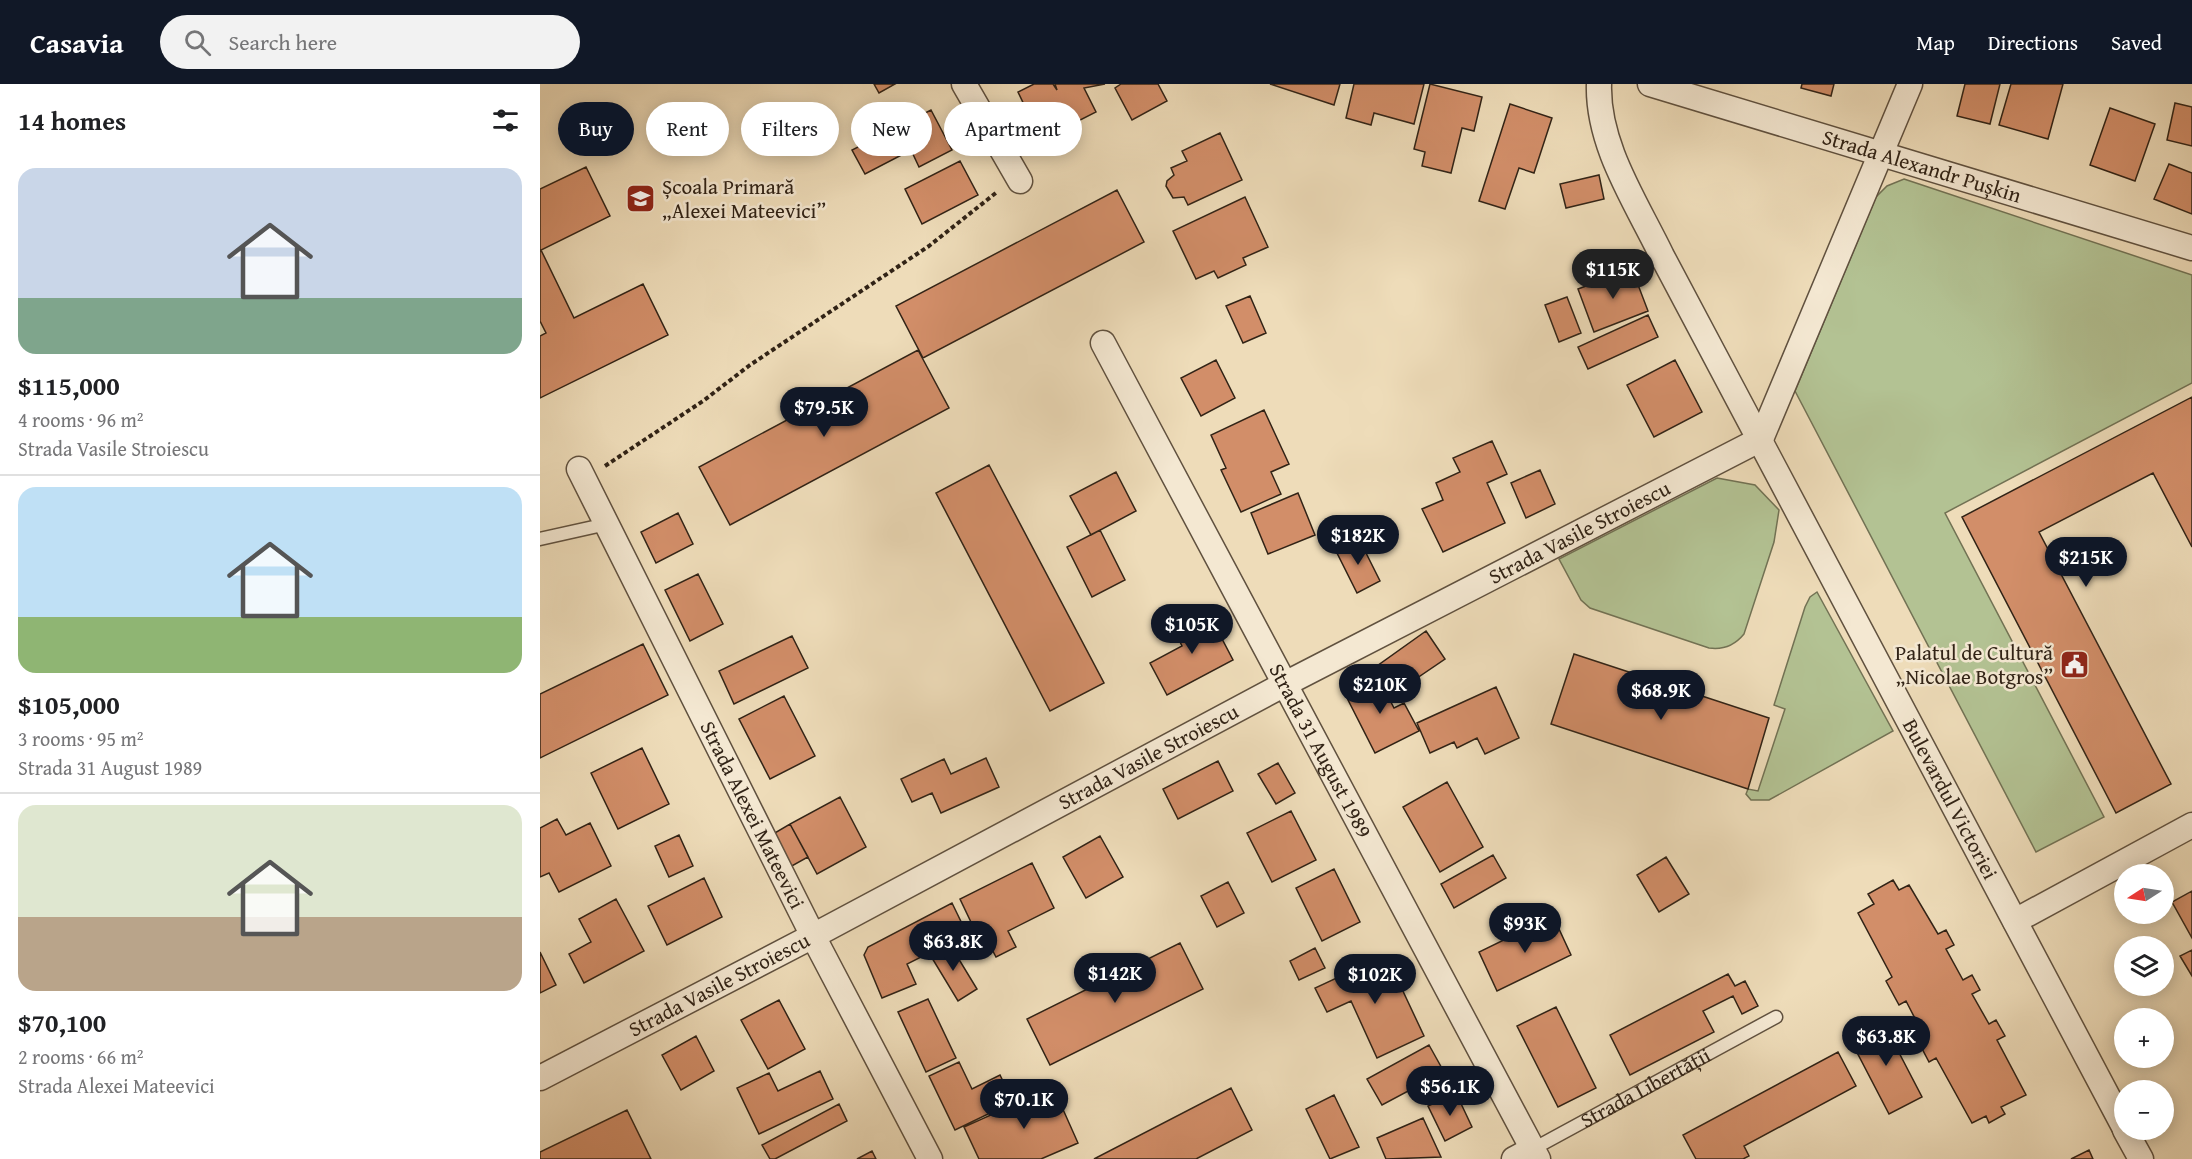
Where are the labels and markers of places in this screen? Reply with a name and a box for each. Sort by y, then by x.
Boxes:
place label: Școala Primară „Alexei Mateevici” [662,171,826,226]
school or university icon: Școala Primară „Alexei Mateevici” [625,183,657,215]
pin: $115K [1571,249,1655,300]
pin: $79.5K [775,387,873,438]
pin: $182K [1316,515,1400,566]
pin: $215K [2044,537,2128,588]
pin: $105K [1150,604,1234,655]
place label: Palatul de Cultură „Nicolae Botgros” [1895,637,2053,692]
public building icon: Palatul de Cultură „Nicolae Botgros” [2058,649,2090,681]
pin: $210K [1338,664,1422,715]
pin: $68.9K [1612,670,1710,721]
pin: $93K [1489,903,1561,954]
pin: $63.8K [904,921,1002,972]
pin: $142K [1073,953,1157,1004]
pin: $102K [1333,954,1417,1005]
pin: $63.8K [1837,1016,1935,1067]
pin: $56.1K [1401,1066,1499,1117]
pin: $70.1K [975,1079,1073,1130]

